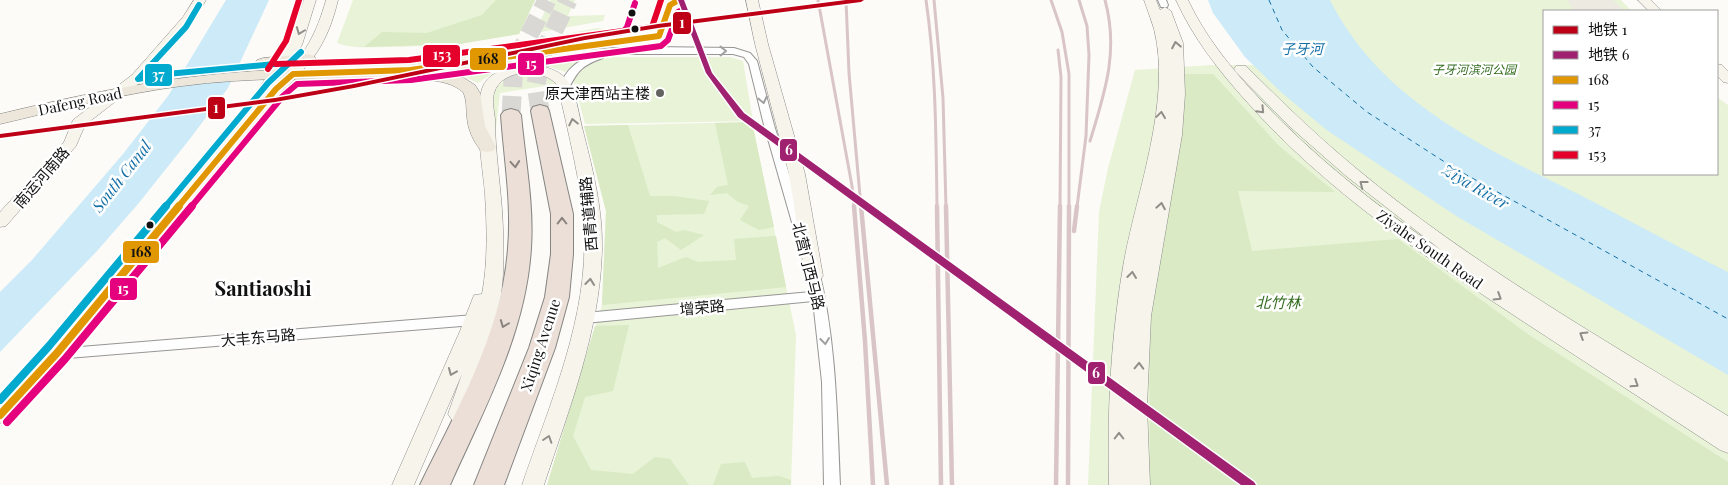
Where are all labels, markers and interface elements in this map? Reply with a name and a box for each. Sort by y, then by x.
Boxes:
unlabelled marker [627,8,637,18]
legend [1543,10,1718,175]
line badge: 1 [672,11,692,35]
text: 1 [679,13,685,32]
text: 地铁 1 [1588,19,1628,39]
unlabelled marker [630,24,640,34]
one-way arrow [296,27,306,35]
water label: 子牙河 [1281,39,1326,58]
one-way arrow [1171,40,1182,49]
line badge: 153 [422,44,461,68]
text: 地铁 6 [1588,44,1630,64]
text: 153 [433,45,451,64]
one-way arrow [720,46,727,56]
line badge: 168 [469,47,507,71]
text: 168 [477,49,499,68]
line badge: 15 [517,52,545,76]
text: 15 [525,54,537,73]
park label: 子牙河滨河公园 [1432,61,1518,77]
line badge: 37 [144,63,173,87]
text: 37 [151,65,165,84]
text: 168 [1588,69,1609,89]
street label: Dafeng Road [36,82,124,120]
place label: 原天津西站主楼 [545,83,650,103]
marker: 原天津西站主楼 [654,87,666,99]
text: 15 [1588,94,1600,114]
line badge: 1 [207,96,226,120]
one-way arrow [757,96,768,105]
text: 1 [213,98,219,117]
one-way arrow [1256,104,1265,113]
one-way arrow [1155,110,1166,118]
one-way arrow [568,117,579,126]
text: 37 [1588,119,1601,139]
water label: South Canal [86,136,156,217]
line badge: 6 [779,138,798,162]
text: 6 [785,140,793,159]
street label: 南运河南路 [9,142,73,212]
text: 153 [1588,144,1607,164]
water label: Ziya River [1438,158,1514,214]
one-way arrow [509,160,520,168]
street label: 西青道辅路 [575,176,601,252]
one-way arrow [1360,181,1369,189]
one-way arrow [1155,201,1166,210]
street label: Ziyahe South Road [1373,205,1487,293]
one-way arrow [557,217,567,224]
unlabelled marker [145,220,155,230]
street label: 北营门西马路 [788,220,830,312]
line badge: 168 [122,240,160,264]
text: 168 [130,242,152,261]
one-way arrow [1126,270,1137,278]
district label: Santiaoshi [214,274,312,301]
line badge: 15 [109,277,138,301]
one-way arrow [585,278,596,286]
text: 15 [117,279,129,298]
one-way arrow [1493,290,1502,300]
park label: 北竹林 [1255,292,1302,312]
street label: 增荣路 [679,295,725,319]
street label: Xiqing Avenue [516,296,564,394]
one-way arrow [500,319,511,328]
street label: 大丰东马路 [220,324,296,350]
one-way arrow [1580,332,1589,342]
one-way arrow [819,337,829,346]
line badge: 6 [1087,361,1106,385]
one-way arrow [1133,362,1144,370]
text: 6 [1092,363,1100,382]
one-way arrow [448,367,459,376]
one-way arrow [1630,378,1639,388]
one-way arrow [1114,432,1124,440]
one-way arrow [542,435,552,443]

